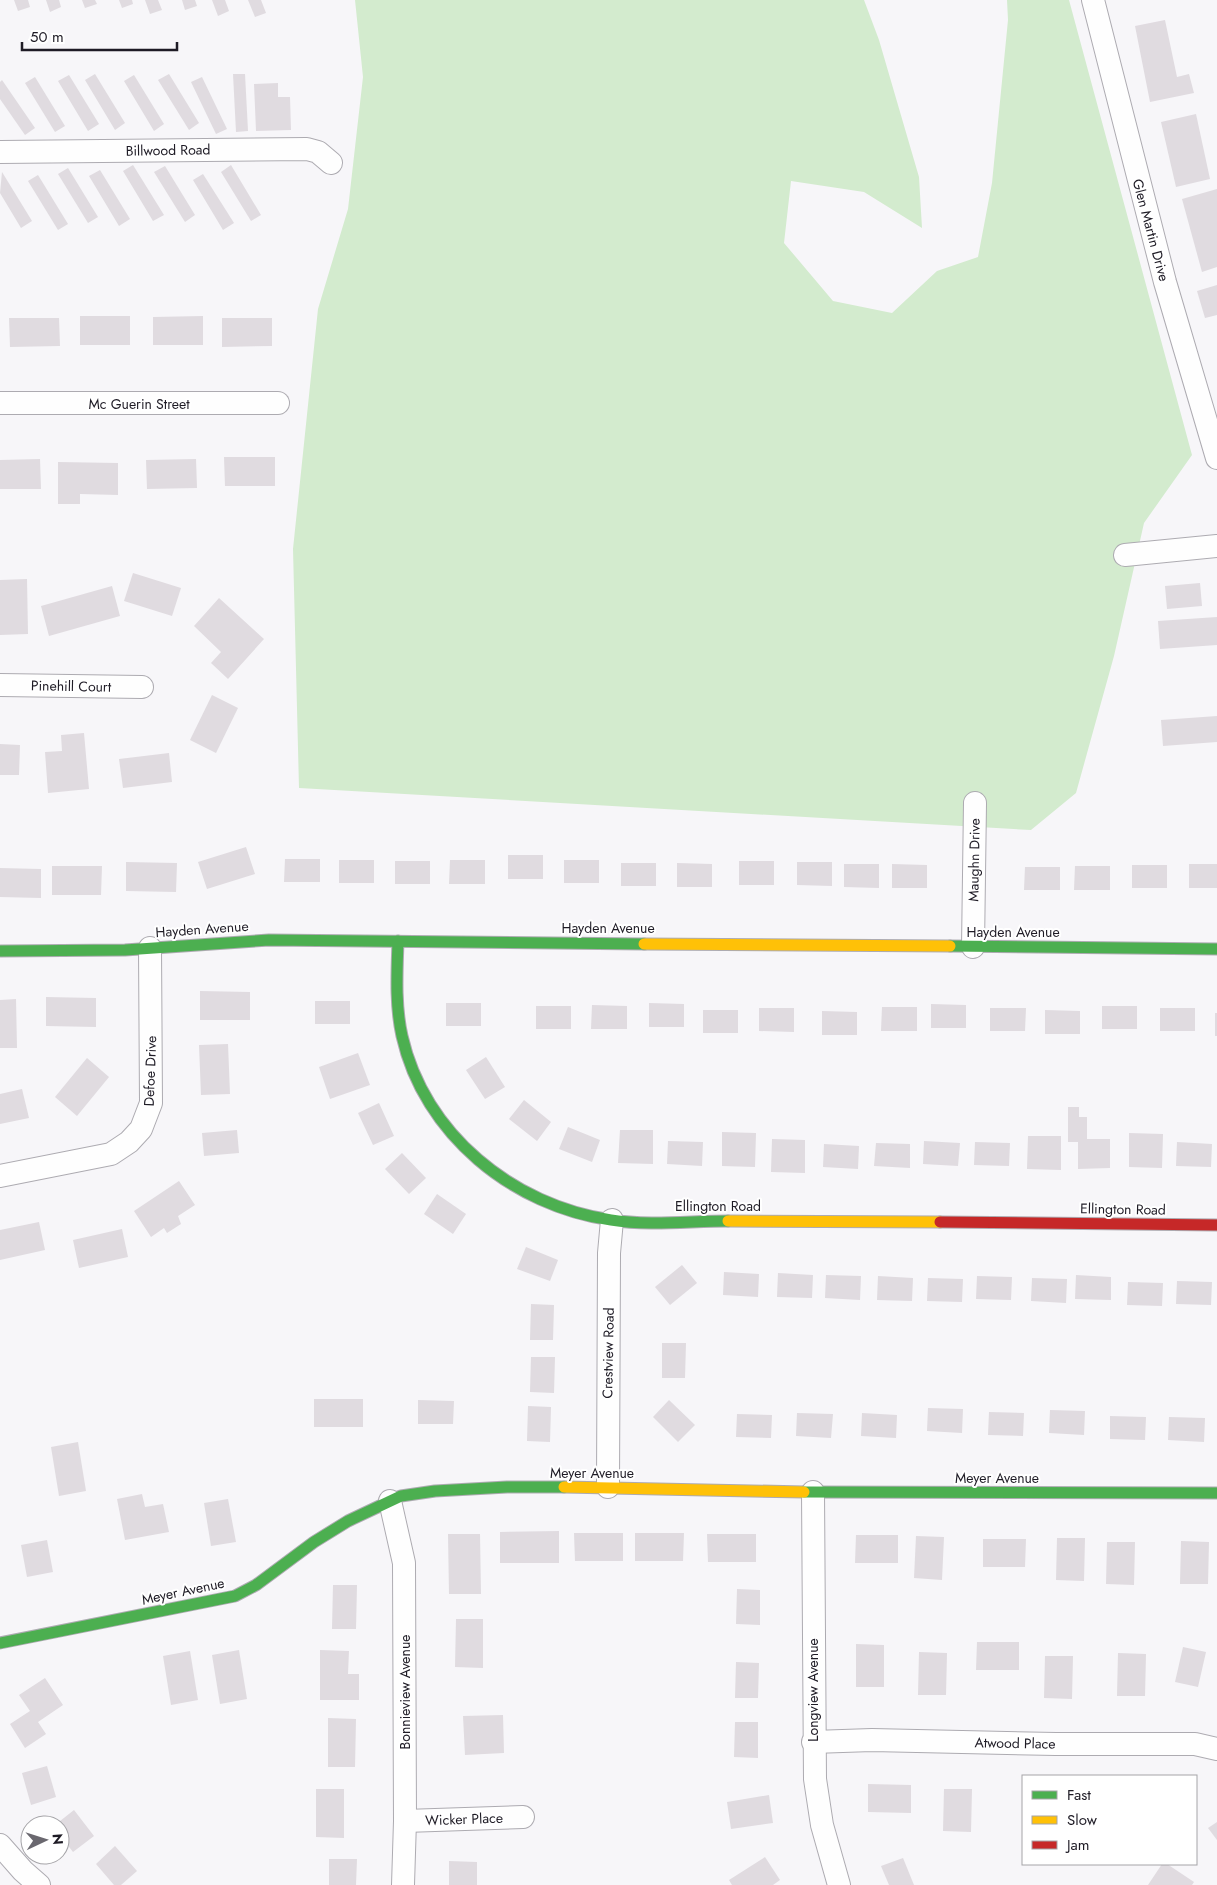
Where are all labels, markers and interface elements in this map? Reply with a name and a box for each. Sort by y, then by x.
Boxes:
scale bar [22,20,178,52]
text: 50 m [30,26,64,48]
street label: Billwood Road [125,139,211,161]
street label: Glen Martin Drive [1128,177,1174,283]
street label: Mc Guerin Street [88,394,190,414]
street label: Pinehill Court [31,675,112,697]
street label: Maughn Drive [963,818,985,902]
street label: Hayden Avenue [155,916,249,942]
street label: Hayden Avenue [561,918,655,938]
street label: Hayden Avenue [966,922,1060,942]
street label: Defoe Drive [139,1035,161,1107]
street label: Ellington Road [675,1196,761,1216]
street label: Ellington Road [1080,1198,1166,1220]
street label: Crestview Road [597,1307,619,1399]
street label: Meyer Avenue [550,1463,634,1483]
street label: Meyer Avenue [955,1468,1039,1488]
street label: Meyer Avenue [140,1572,226,1610]
street label: Bonnieview Avenue [395,1635,415,1749]
street label: Longview Avenue [803,1638,823,1742]
street label: Atwood Place [974,1732,1056,1754]
legend [1022,1775,1197,1865]
text: Fast [1067,1784,1091,1806]
street label: Wicker Place [425,1808,503,1830]
text: Slow [1067,1809,1098,1831]
north arrow [20,1815,70,1865]
text: N [48,1833,68,1845]
text: Jam [1065,1834,1090,1856]

